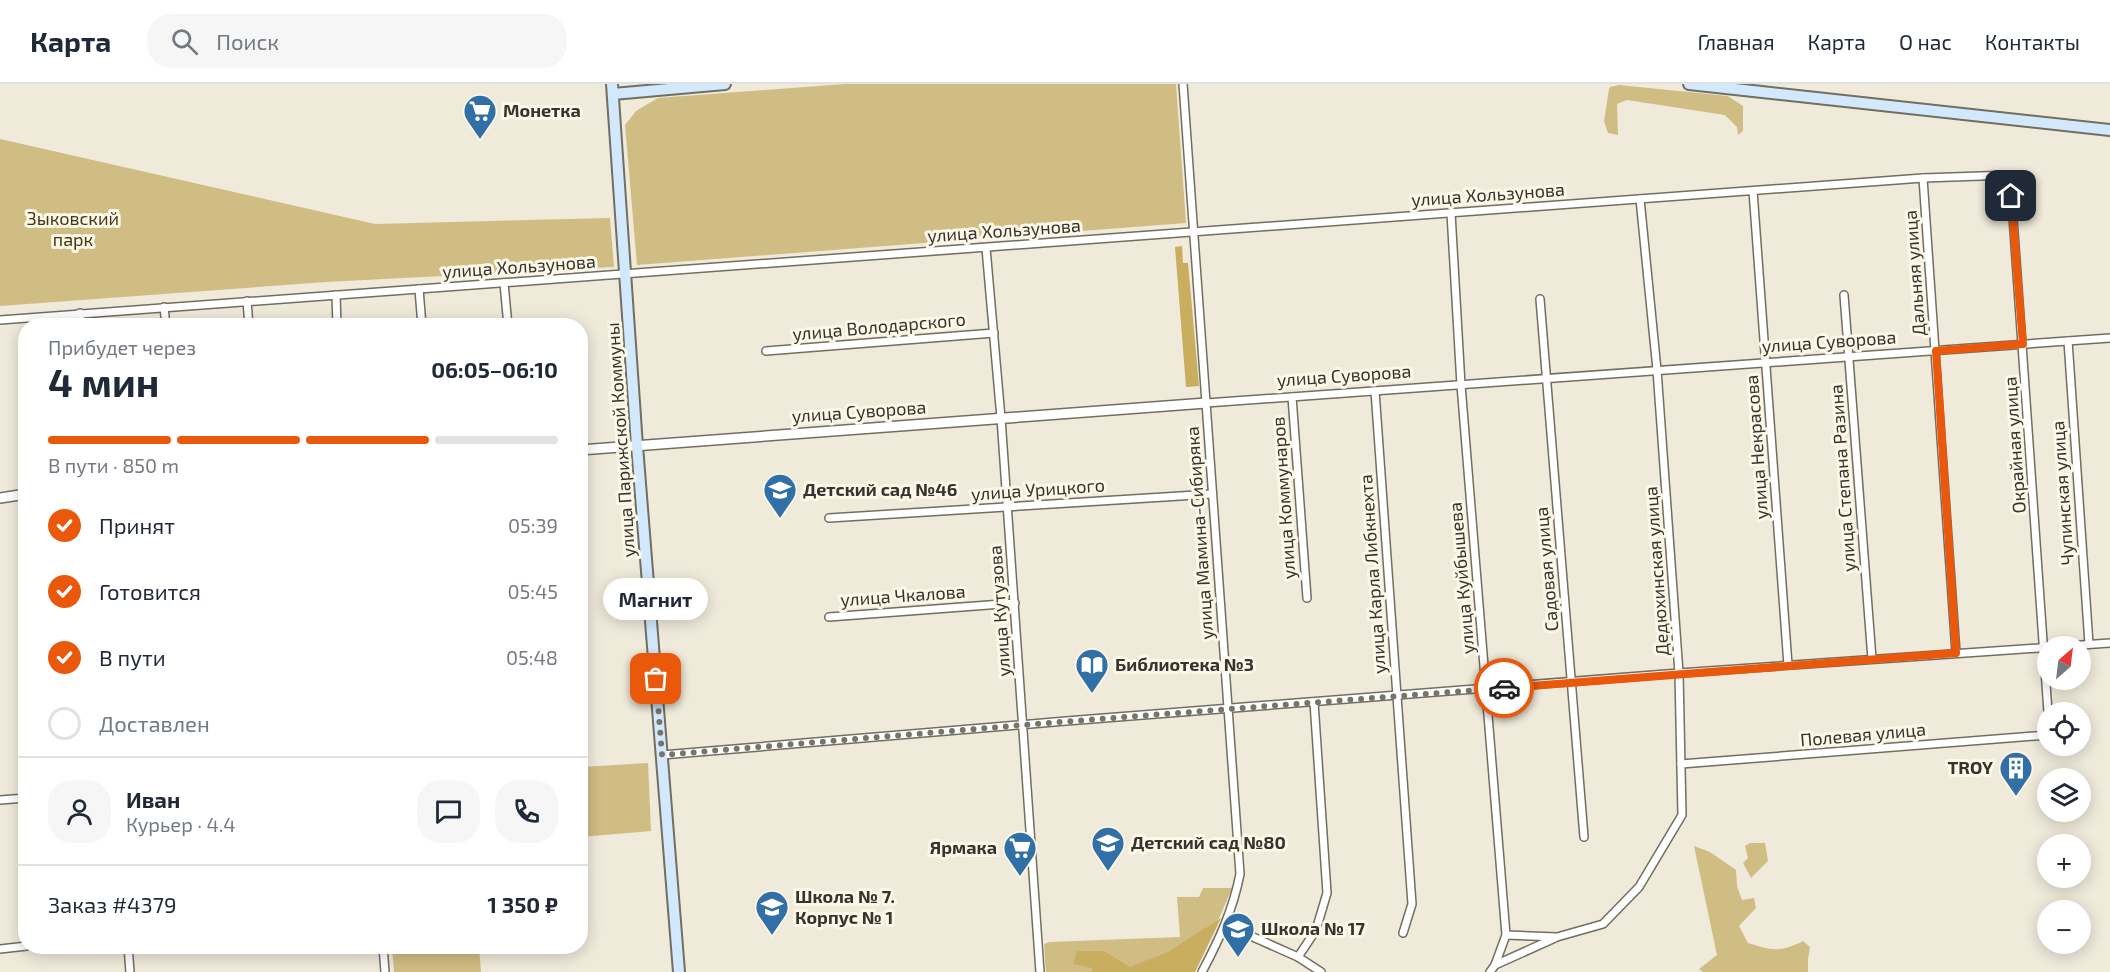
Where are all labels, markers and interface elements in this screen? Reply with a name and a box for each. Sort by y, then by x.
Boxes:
search box [147,14,567,68]
text: Карта [30,24,111,58]
icon: search [168,25,201,58]
text: Поиск [216,28,279,54]
text: Главная [1698,29,1775,54]
text: Карта [1808,29,1866,54]
text: О нас [1899,29,1952,54]
text: Контакты [1985,29,2080,54]
supermarket icon: Монетка [462,93,498,140]
place label: Монетка [503,99,581,121]
pin [1985,170,2036,221]
street label: улица Хользунова [1410,178,1565,210]
icon: home [1994,179,2027,212]
park label: Зыковский парк [27,207,119,250]
street label: Дальняя улица [1899,209,1929,337]
street label: улица Хользунова [926,214,1081,246]
street label: улица Хользунова [441,250,596,282]
street label: улица Володарского [791,307,966,345]
street label: улица Парижской Коммуны [601,322,639,558]
street label: улица Суворова [1761,325,1897,357]
text: Прибудет через [48,335,196,359]
text: 06:05–06:10 [431,356,558,382]
text: 4 мин [48,358,159,405]
street label: улица Суворова [1276,359,1412,391]
street label: улица Некрасова [1740,374,1772,520]
street label: Окрайная улица [1998,376,2030,514]
street label: улица Степана Разина [1824,383,1860,573]
street label: улица Суворова [791,395,927,427]
street label: улица Коммунаров [1266,416,1300,580]
street label: Чупинская улица [2046,420,2078,566]
street label: улица Мамина-Сибиряка [1181,426,1217,641]
text: В пути · 850 m [48,453,179,477]
school or university icon: Детский сад №46 [762,472,798,519]
street label: улица Урицкого [970,473,1106,505]
street label: улица Карла Либкнехта [1354,473,1390,675]
place label: Детский сад №46 [803,478,957,500]
street label: Дедюхинская улица [1639,485,1673,657]
street label: улица Куйбышева [1443,501,1479,655]
street label: Садовая улица [1530,506,1562,632]
icon: check [48,509,81,542]
text: Принят [99,512,175,538]
text: 05:39 [508,513,558,537]
street label: улица Кутузова [983,545,1015,678]
icon: check [48,575,81,608]
callout: Магнит [604,577,708,619]
text: Готовится [99,578,201,604]
text: 05:45 [507,579,558,603]
street label: улица Чкалова [840,580,966,610]
text: Магнит [619,587,692,611]
north arrow [2037,636,2091,690]
map controls [2037,636,2091,954]
icon: check [48,641,81,674]
text: В пути [99,644,166,670]
text: 05:48 [506,645,558,669]
library icon: Библиотека №3 [1074,647,1110,694]
pin [630,653,681,704]
place label: Библиотека №3 [1115,653,1254,675]
courier [1474,658,1534,718]
icon: bag [639,662,672,695]
icon: car [1488,672,1521,705]
button: locate [2037,702,2091,756]
text: Доставлен [99,710,210,736]
street label: Полевая улица [1799,718,1927,750]
building icon: TROY [1998,750,2034,797]
place label: TROY [1948,756,1993,778]
button: layers [2037,768,2091,822]
button: person [48,780,111,843]
button: chat [417,780,480,843]
button: phone [495,780,558,843]
text: Иван [126,786,180,812]
text: Курьер · 4.4 [126,812,235,836]
school or university icon: Детский сад №80 [1090,825,1126,872]
supermarket icon: Ярмака [1002,830,1038,877]
place label: Детский сад №80 [1131,831,1286,853]
button: + [2037,834,2091,888]
place label: Ярмака [930,836,997,858]
place label: Школа № 7. Корпус № 1 [795,885,895,928]
school or university icon: Школа № 7. Корпус № 1 [754,889,790,936]
text: Заказ #4379 [48,891,177,917]
text: 1 350 ₽ [487,891,558,917]
button: − [2037,900,2091,954]
school or university icon: Школа № 17 [1220,911,1256,958]
place label: Школа № 17 [1261,917,1366,939]

